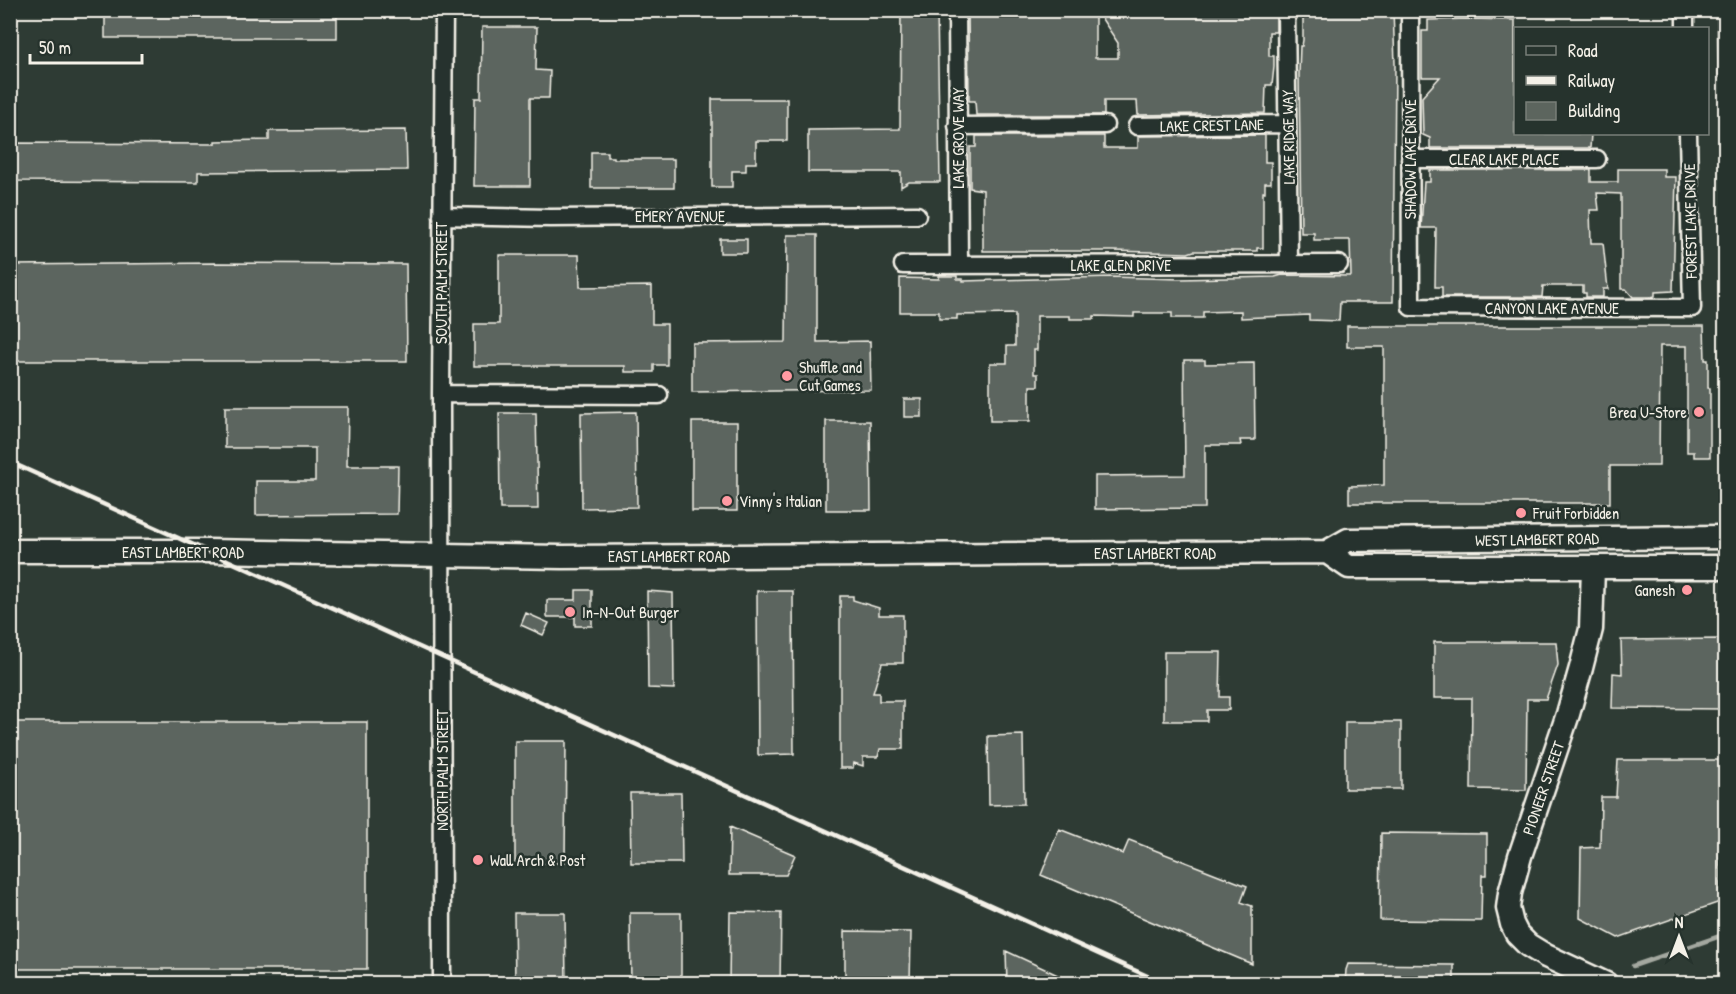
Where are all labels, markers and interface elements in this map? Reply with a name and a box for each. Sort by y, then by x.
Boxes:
scale bar [30,27,142,65]
legend [1514,27,1709,135]
text: 50 m [39,35,71,60]
text: Road [1568,38,1598,63]
text: Railway [1568,68,1615,93]
street label: LAKE GROVE WAY [947,87,969,189]
street label: LAKE RIDGE WAY [1276,89,1300,185]
text: Building [1568,98,1620,123]
street label: SHADOW LAKE DRIVE [1399,99,1421,219]
street label: LAKE CREST LANE [1160,113,1264,137]
street label: CLEAR LAKE PLACE [1449,148,1559,170]
street label: FOREST LAKE DRIVE [1678,163,1702,280]
street label: EMERY AVENUE [635,205,725,227]
street label: SOUTH PALM STREET [430,221,452,344]
street label: LAKE GLEN DRIVE [1071,254,1171,276]
street label: CANYON LAKE AVENUE [1485,297,1619,319]
place label: Shuffle and Cut Games [799,356,862,396]
marker: Shuffle and Cut Games [780,369,794,383]
place label: Brea U-Store [1609,401,1688,423]
marker: Brea U-Store [1692,405,1706,419]
place label: Vinny's Italian [739,490,822,512]
marker: Vinny's Italian [720,494,734,508]
place label: Fruit Forbidden [1532,502,1619,524]
marker: Fruit Forbidden [1514,506,1528,520]
street label: WEST LAMBERT ROAD [1475,527,1600,551]
street label: EAST LAMBERT ROAD [122,541,244,563]
street label: EAST LAMBERT ROAD [1094,542,1216,564]
street label: EAST LAMBERT ROAD [608,545,730,567]
place label: Ganesh [1635,579,1675,601]
marker: Ganesh [1680,583,1694,597]
place label: In-N-Out Burger [582,601,679,623]
marker: In-N-Out Burger [563,605,577,619]
street label: NORTH PALM STREET [431,709,453,831]
street label: PIONEER STREET [1517,738,1569,838]
place label: Wall Arch & Post [490,849,586,871]
marker: Wall Arch & Post [471,853,485,867]
north arrow [1649,907,1709,967]
text: N [1675,911,1684,933]

